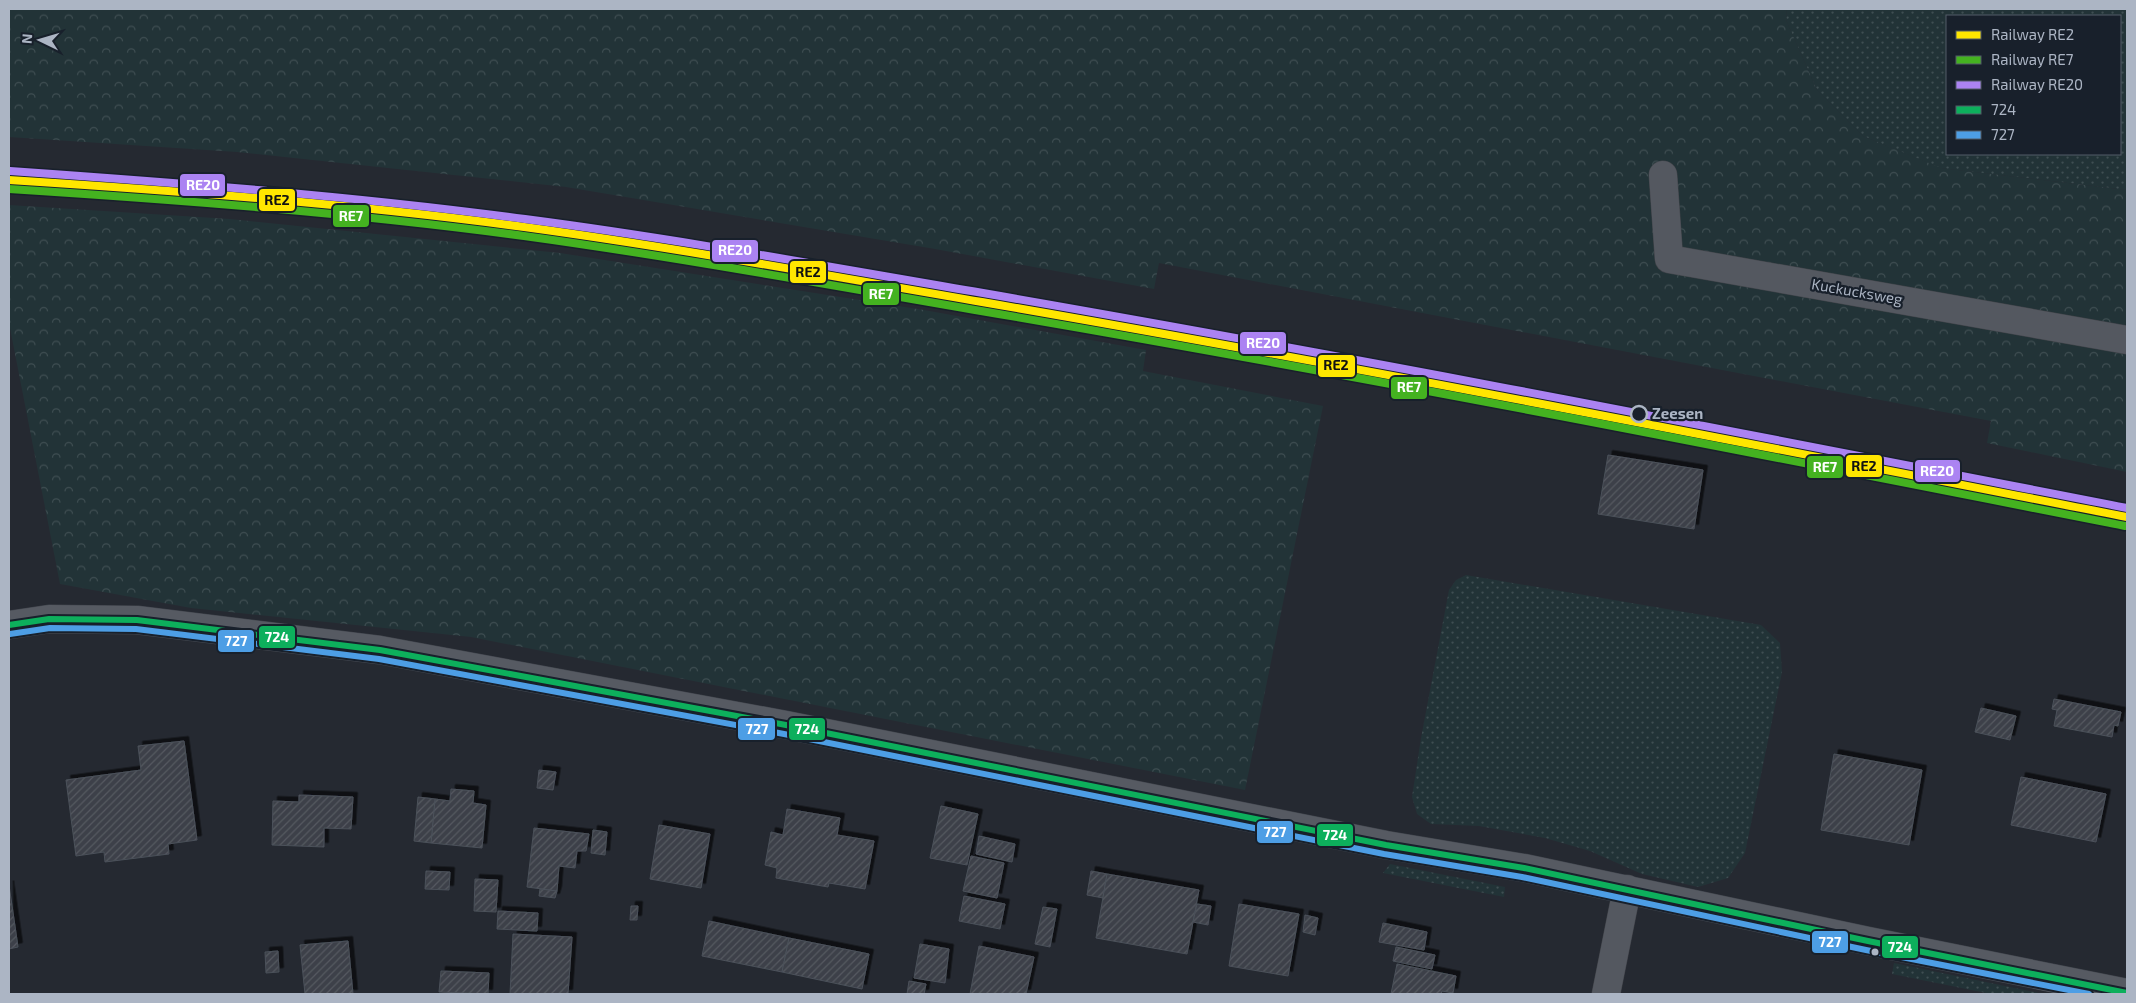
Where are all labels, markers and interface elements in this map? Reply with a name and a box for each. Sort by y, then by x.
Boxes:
north arrow [15,15,65,65]
legend [1946,15,2121,155]
text: Railway RE2 [1991,25,2074,43]
text: N [18,33,35,45]
text: Railway RE7 [1991,50,2074,68]
text: Railway RE20 [1991,75,2083,93]
text: 724 [1991,100,2016,118]
text: 727 [1991,125,2015,143]
line badge: RE20 [179,173,226,197]
text: RE20 [186,176,220,193]
line badge: RE2 [258,188,296,212]
text: RE2 [264,191,290,208]
line badge: RE7 [332,204,370,228]
text: RE7 [339,207,364,224]
line badge: RE20 [711,239,759,263]
text: RE20 [718,241,752,258]
line badge: RE2 [789,260,827,284]
text: RE2 [795,263,821,280]
street label: Kuckucksweg [1810,274,1905,308]
line badge: RE7 [862,282,900,306]
text: RE7 [869,285,894,302]
line badge: RE20 [1239,331,1287,355]
text: RE20 [1246,334,1280,351]
line badge: RE2 [1317,354,1356,378]
text: RE2 [1323,356,1349,373]
line badge: RE7 [1390,376,1428,400]
text: RE7 [1397,378,1422,395]
place label: Zeesen [1652,404,1703,422]
marker: Zeesen [1630,405,1648,423]
line badge: RE2 [1845,454,1883,478]
line badge: RE7 [1806,455,1844,479]
text: RE2 [1851,457,1877,474]
text: RE7 [1813,458,1838,475]
line badge: RE20 [1914,459,1961,483]
text: RE20 [1920,462,1954,479]
line badge: 724 [258,625,296,649]
text: 724 [265,628,289,645]
line badge: 727 [217,629,255,653]
text: 727 [225,632,248,649]
line badge: 727 [737,717,776,741]
line badge: 724 [788,717,826,741]
text: 727 [746,720,769,737]
text: 724 [795,720,819,737]
line badge: 727 [1256,820,1294,844]
text: 727 [1264,823,1287,840]
line badge: 724 [1316,823,1354,847]
text: 724 [1323,826,1347,843]
line badge: 727 [1811,930,1849,954]
text: 727 [1819,933,1842,950]
line badge: 724 [1881,935,1919,959]
text: 724 [1888,938,1912,955]
unlabelled marker [1870,947,1880,957]

